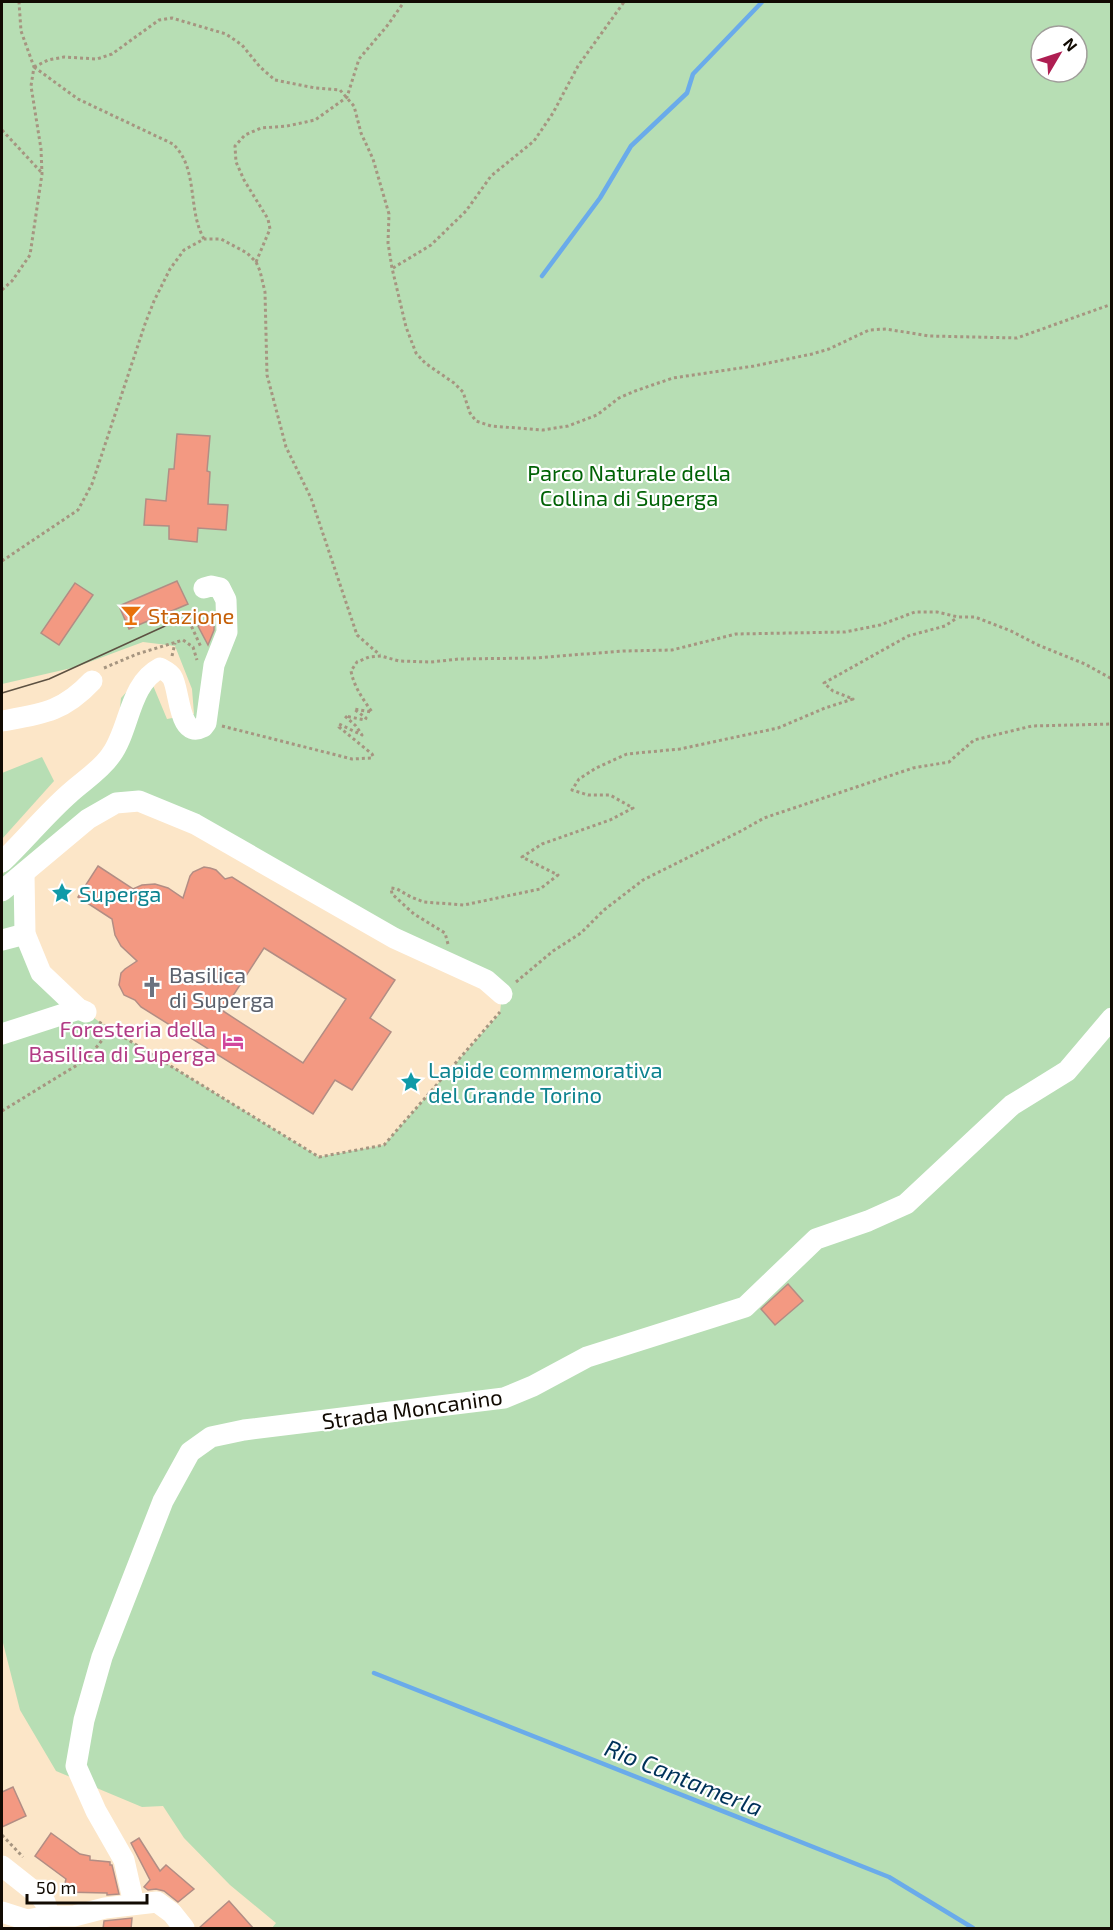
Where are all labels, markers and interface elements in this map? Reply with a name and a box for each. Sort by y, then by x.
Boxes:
north arrow [1029,24,1089,84]
text: N [1060,34,1082,55]
park label: Parco Naturale della Collina di Superga [527,459,731,510]
place label: Stazione [148,602,234,628]
bar icon: Stazione [119,603,143,627]
place label: Superga [79,880,161,906]
place icon: Superga [50,881,74,905]
place label: Basilica di Superga [169,961,274,1012]
church icon: Basilica di Superga [140,975,164,999]
place label: Foresteria della Basilica di Superga [29,1015,216,1066]
hotel icon: Foresteria della Basilica di Superga [221,1029,245,1053]
place label: Lapide commemorativa del Grande Torino [428,1056,663,1107]
place icon: Lapide commemorativa del Grande Torino [399,1070,423,1094]
street label: Strada Moncanino [320,1382,504,1434]
water label: Rio Cantamerla [601,1732,767,1822]
scale bar [27,1867,147,1905]
text: 50 m [36,1876,76,1898]

